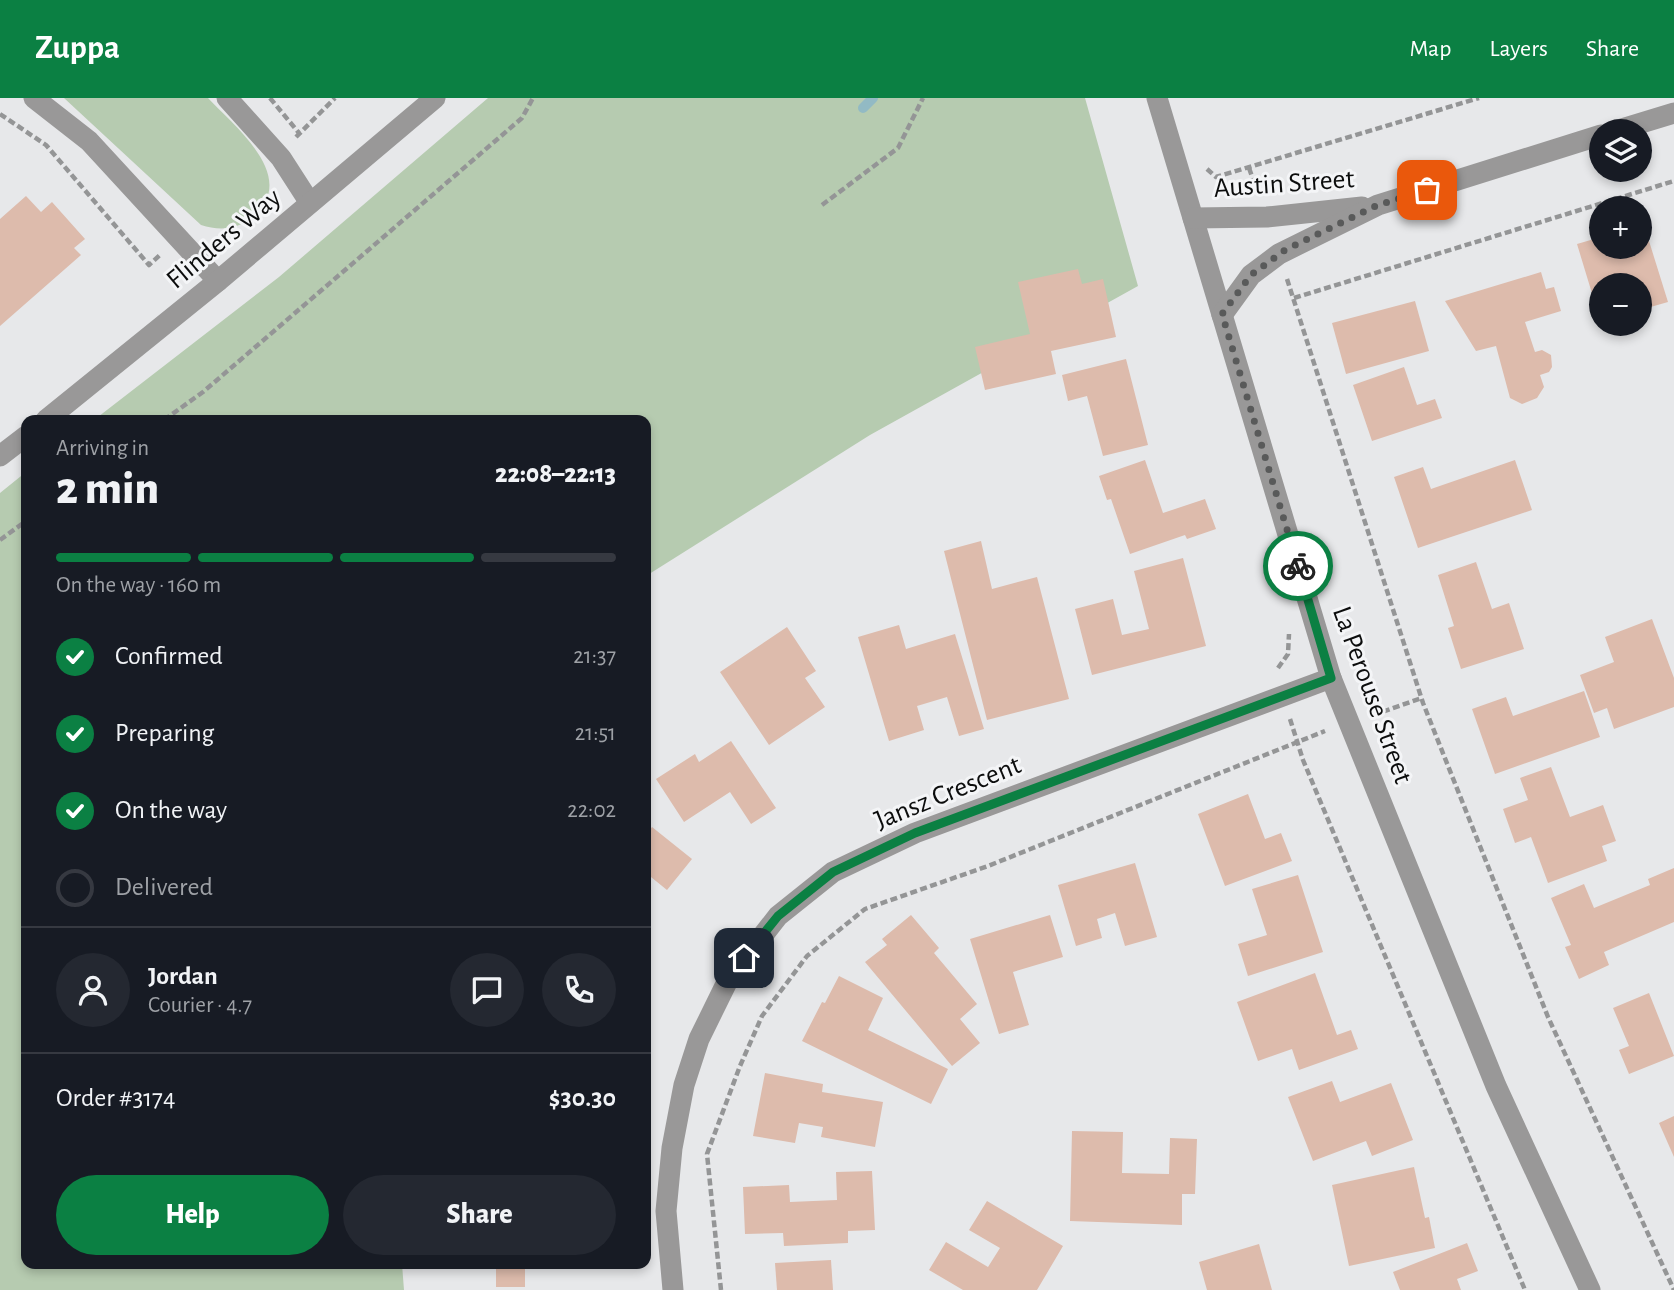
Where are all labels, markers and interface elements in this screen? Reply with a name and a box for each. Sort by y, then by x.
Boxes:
text: Zuppa [35,32,120,65]
text: Map [1409,37,1451,61]
text: Layers [1489,37,1548,61]
text: Share [1586,37,1639,61]
map controls [1589,119,1652,336]
button: layers [1589,119,1652,182]
pin [1397,160,1457,220]
street label: Austin Street [1213,165,1355,203]
icon: bag [1408,171,1446,209]
street label: Flinders Way [161,183,287,295]
button: + [1589,196,1652,259]
button: − [1589,273,1652,336]
text: Arriving in [56,437,149,460]
text: 22:08–22:13 [495,461,616,487]
text: 2 min [56,466,159,512]
courier [1263,531,1333,601]
icon: bike [1279,547,1317,585]
text: On the way · 160 m [56,574,221,597]
street label: La Perouse Street [1327,603,1417,787]
icon: check [56,638,94,676]
text: Confirmed [115,643,223,669]
text: 21:37 [573,645,616,668]
icon: check [56,715,94,753]
text: Preparing [115,720,214,746]
text: 21:51 [575,722,616,745]
street label: Jansz Crescent [871,751,1025,835]
icon: check [56,792,94,830]
text: On the way [115,797,227,823]
text: 22:02 [567,799,616,822]
text: Delivered [115,874,213,900]
pin [714,928,774,988]
icon: home [725,939,763,977]
button: person [56,953,130,1027]
button: chat [450,953,524,1027]
button: phone [542,953,616,1027]
text: Jordan [148,963,218,989]
text: Courier · 4.7 [148,994,252,1017]
text: Order #3174 [56,1085,175,1111]
text: $30.30 [549,1085,616,1111]
button: Help [56,1175,329,1255]
button: Share [343,1175,616,1255]

